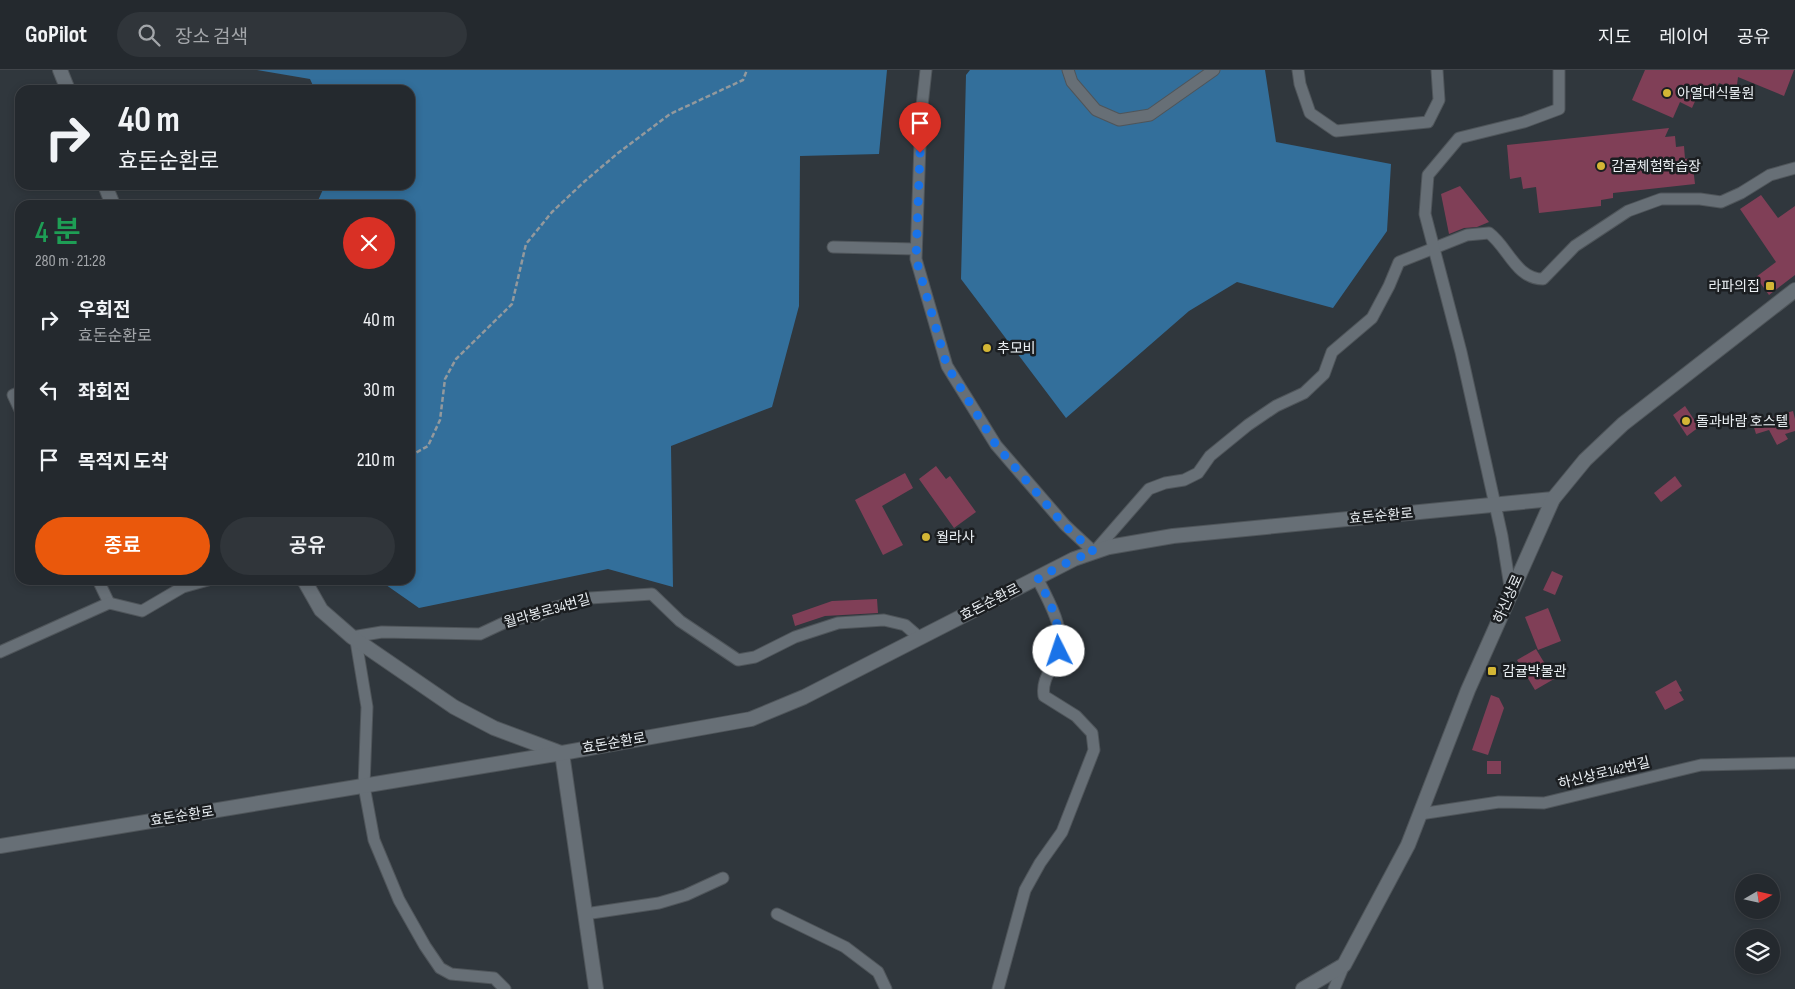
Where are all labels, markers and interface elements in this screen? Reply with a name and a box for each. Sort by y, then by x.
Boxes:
search box [117,12,467,57]
text: GoPilot [25,20,87,49]
icon: search [135,21,163,49]
text: 장소 검색 [175,26,248,49]
text: 지도 [1598,27,1631,48]
text: 레이어 [1659,27,1709,48]
text: 공유 [1737,27,1770,48]
place label: 아열대식물원 [1677,85,1754,102]
marker: 아열대식물원 [1661,87,1673,99]
text: 40 m [118,99,180,142]
pin [899,102,941,153]
icon: right [35,105,100,170]
icon: arrive [906,109,934,137]
text: 효돈순환로 [118,148,219,175]
place label: 감귤체험학습장 [1611,158,1701,175]
marker: 감귤체험학습장 [1595,160,1607,172]
text: 4 분 [35,215,81,251]
button: close [343,217,395,269]
text: 280 m · 21:28 [35,252,106,271]
place label: 라파의집 [1708,278,1760,295]
marker: 라파의집 [1764,280,1776,292]
text: 우회전 [78,299,130,322]
icon: right [35,306,63,334]
text: 40 m [363,309,395,332]
text: 효돈순환로 [78,327,152,346]
place label: 추모비 [997,340,1036,357]
marker: 추모비 [981,342,993,354]
icon: left [35,376,63,404]
text: 30 m [363,379,395,402]
text: 좌회전 [78,381,130,404]
place label: 돌과바람 호스텔 [1696,413,1788,430]
marker: 돌과바람 호스텔 [1680,415,1692,427]
icon: arrive [35,446,63,474]
text: 210 m [357,449,395,472]
text: 목적지 도착 [78,451,168,474]
street label: 효돈순환로 [1348,505,1414,527]
button: 종료 [35,517,210,575]
button: 공유 [220,517,395,575]
place label: 월라사 [936,529,975,546]
marker: 월라사 [920,531,932,543]
street label: 하신상로 [1490,572,1526,626]
street label: 효돈순환로 [957,580,1023,624]
street label: 월라봉로34번길 [502,591,592,631]
position arrow [1032,624,1084,676]
place label: 감귤박물관 [1502,663,1567,680]
marker: 감귤박물관 [1486,665,1498,677]
street label: 효돈순환로 [581,729,647,757]
street label: 하신상로142번길 [1556,753,1652,793]
street label: 효돈순환로 [149,803,215,829]
north arrow [1735,874,1780,919]
map controls [1735,874,1780,974]
button: layers [1735,929,1780,974]

